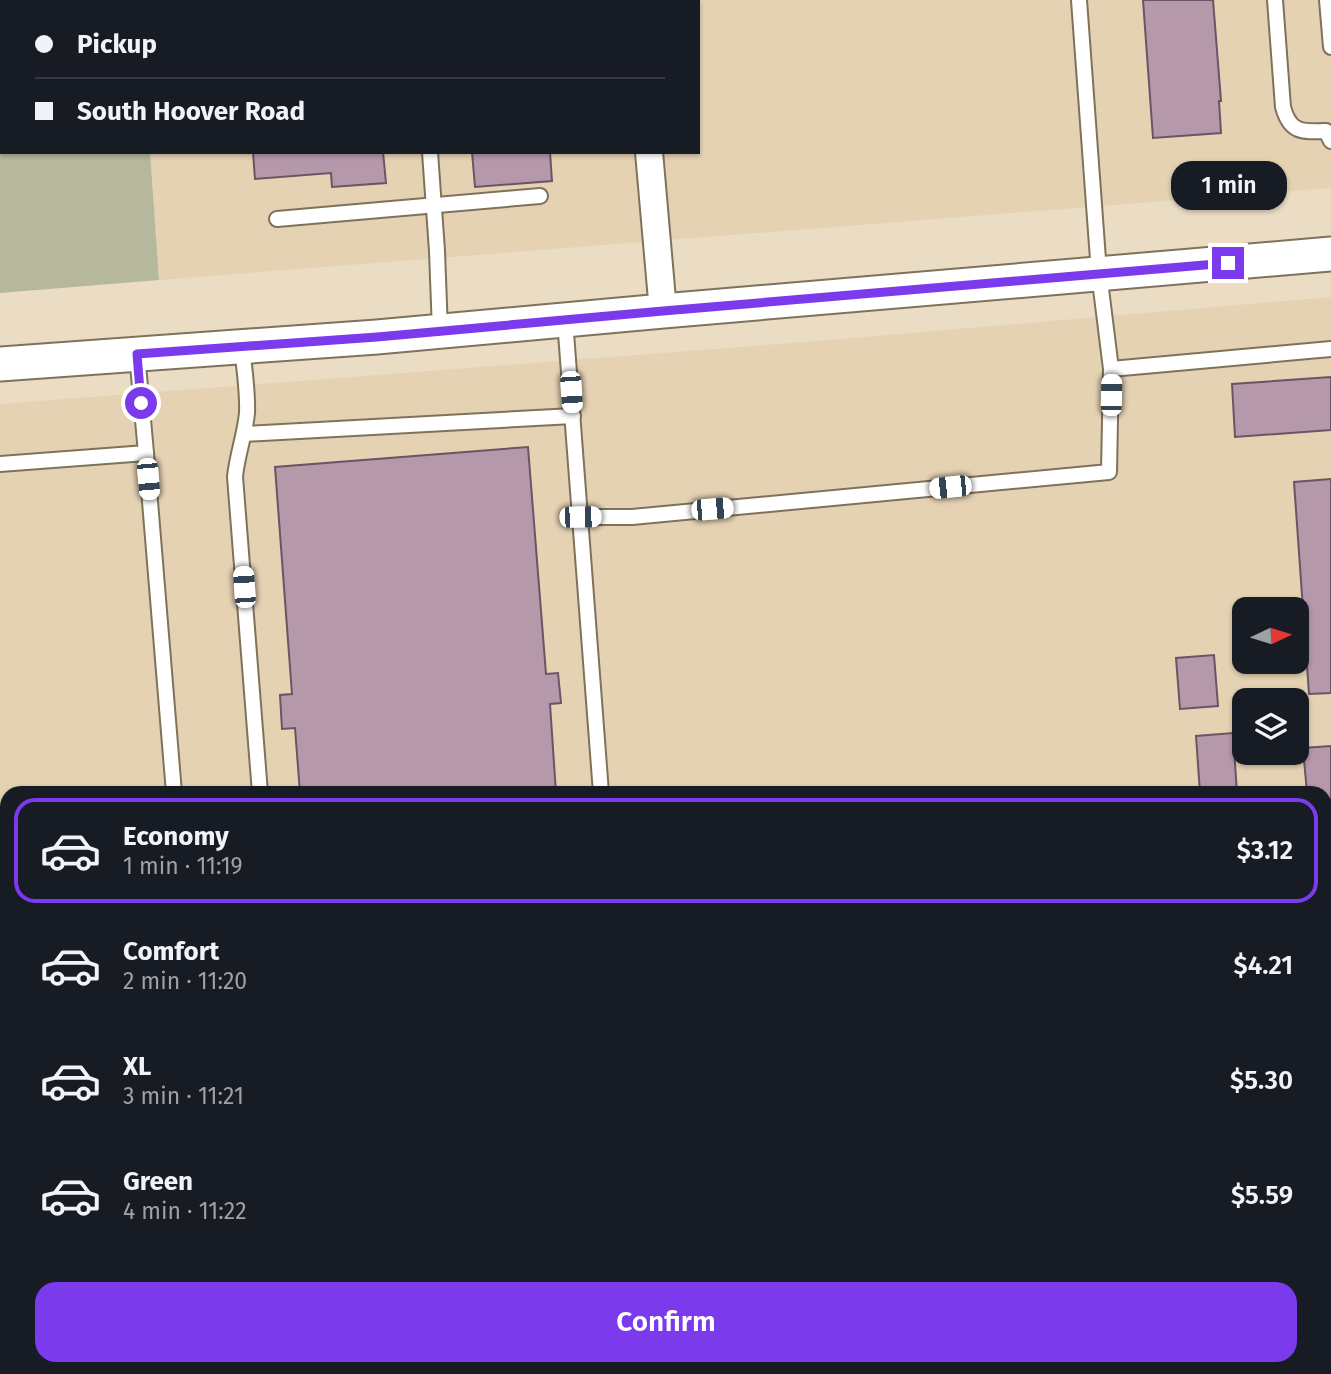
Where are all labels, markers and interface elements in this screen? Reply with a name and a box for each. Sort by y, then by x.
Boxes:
text: Pickup [77,29,157,60]
text: South Hoover Road [77,96,305,127]
callout: 1 min [1170,162,1286,210]
text: 1 min [1201,171,1257,199]
route end [1212,247,1244,279]
car [560,370,583,414]
car [1101,374,1122,416]
route start [125,387,157,419]
car [136,457,161,501]
car [929,474,972,500]
car [691,497,734,521]
car [559,506,602,528]
car [233,565,256,609]
north arrow [1232,597,1309,674]
map controls [1232,597,1309,765]
button: layers [1232,688,1309,765]
icon: car [39,819,102,882]
text: Economy [123,821,229,852]
text: $3.12 [1237,835,1293,866]
text: 1 min · 11:19 [123,852,243,880]
icon: car [39,934,102,997]
text: Comfort [123,936,219,967]
text: $4.21 [1234,950,1293,981]
text: 2 min · 11:20 [123,967,247,995]
icon: car [39,1049,102,1112]
text: XL [123,1051,151,1082]
text: $5.30 [1230,1065,1293,1096]
text: 3 min · 11:21 [123,1082,244,1110]
icon: car [39,1164,102,1227]
text: Green [123,1166,193,1197]
text: $5.59 [1231,1180,1293,1211]
text: 4 min · 11:22 [123,1197,247,1225]
button: Confirm [35,1282,1297,1362]

